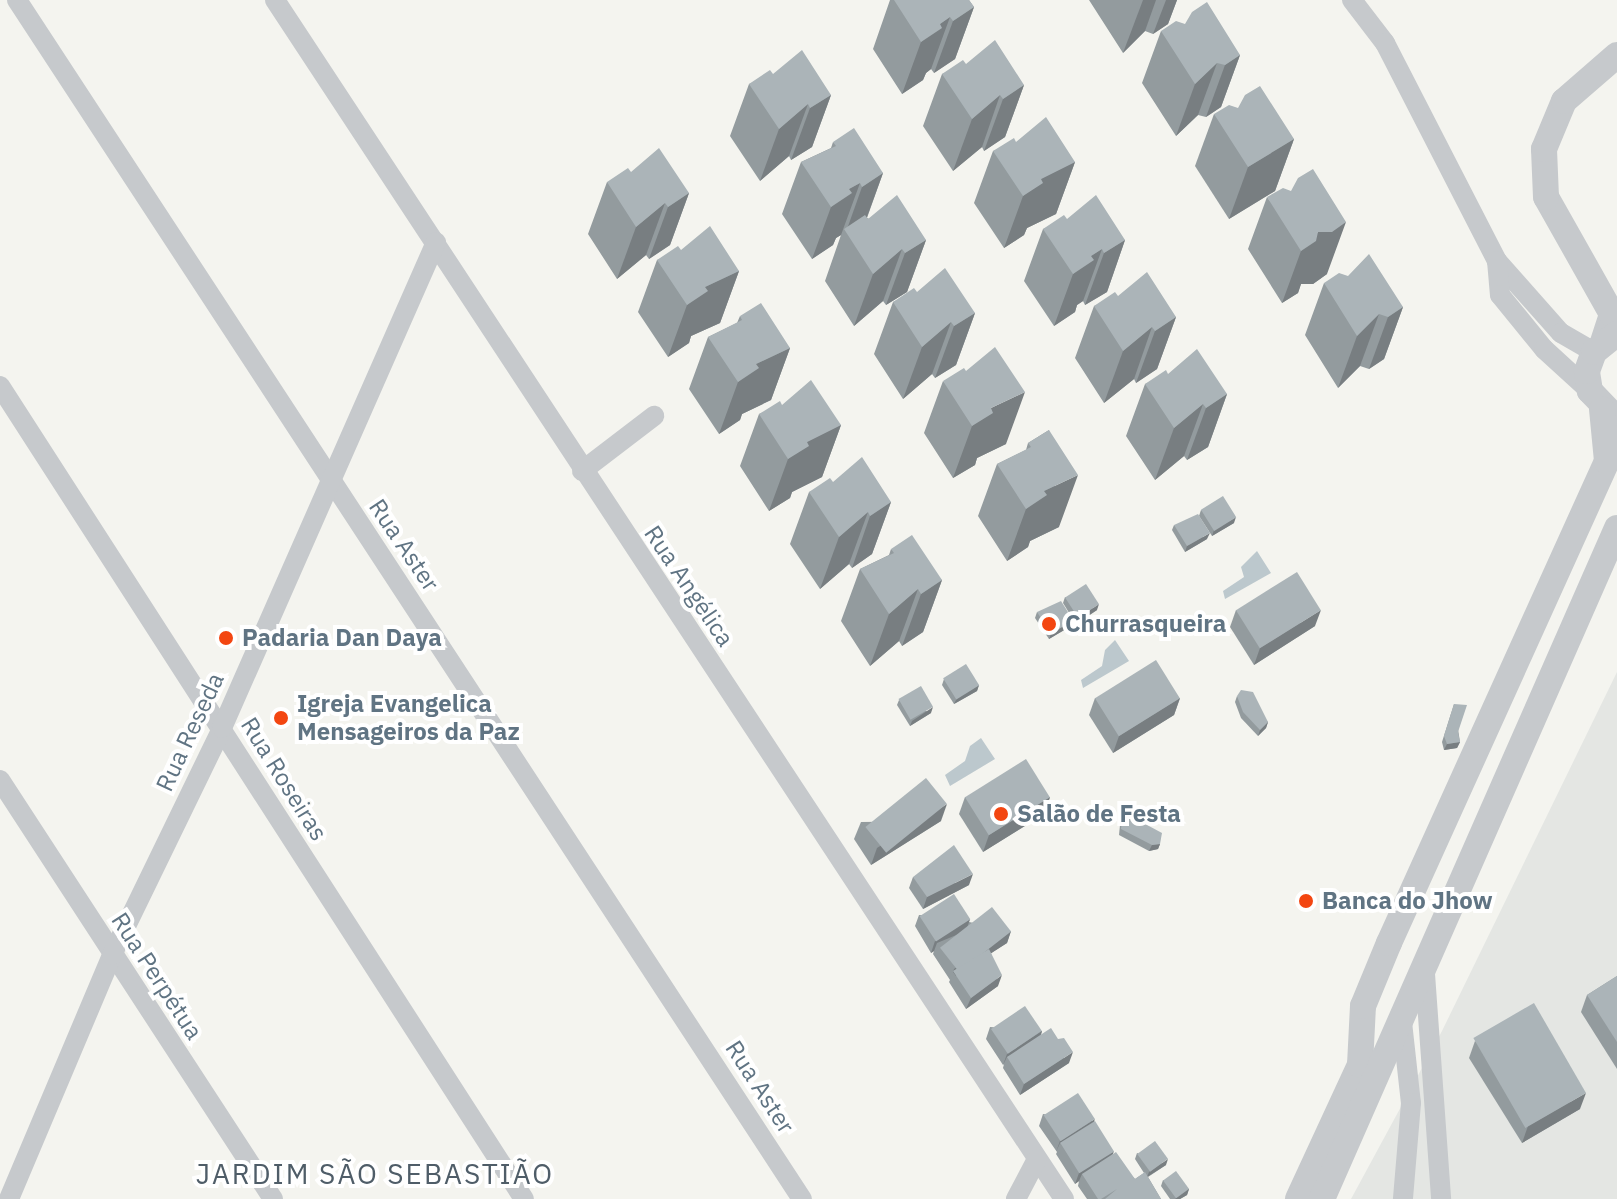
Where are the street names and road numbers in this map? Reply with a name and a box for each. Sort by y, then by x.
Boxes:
street label: Rua Aster [363,494,445,596]
street label: Rua Angélica [638,520,740,652]
street label: Rua Reseda [150,668,230,796]
street label: Rua Roseiras [235,712,333,846]
street label: Rua Perpétua [105,907,209,1045]
street label: Rua Aster [719,1035,801,1139]

